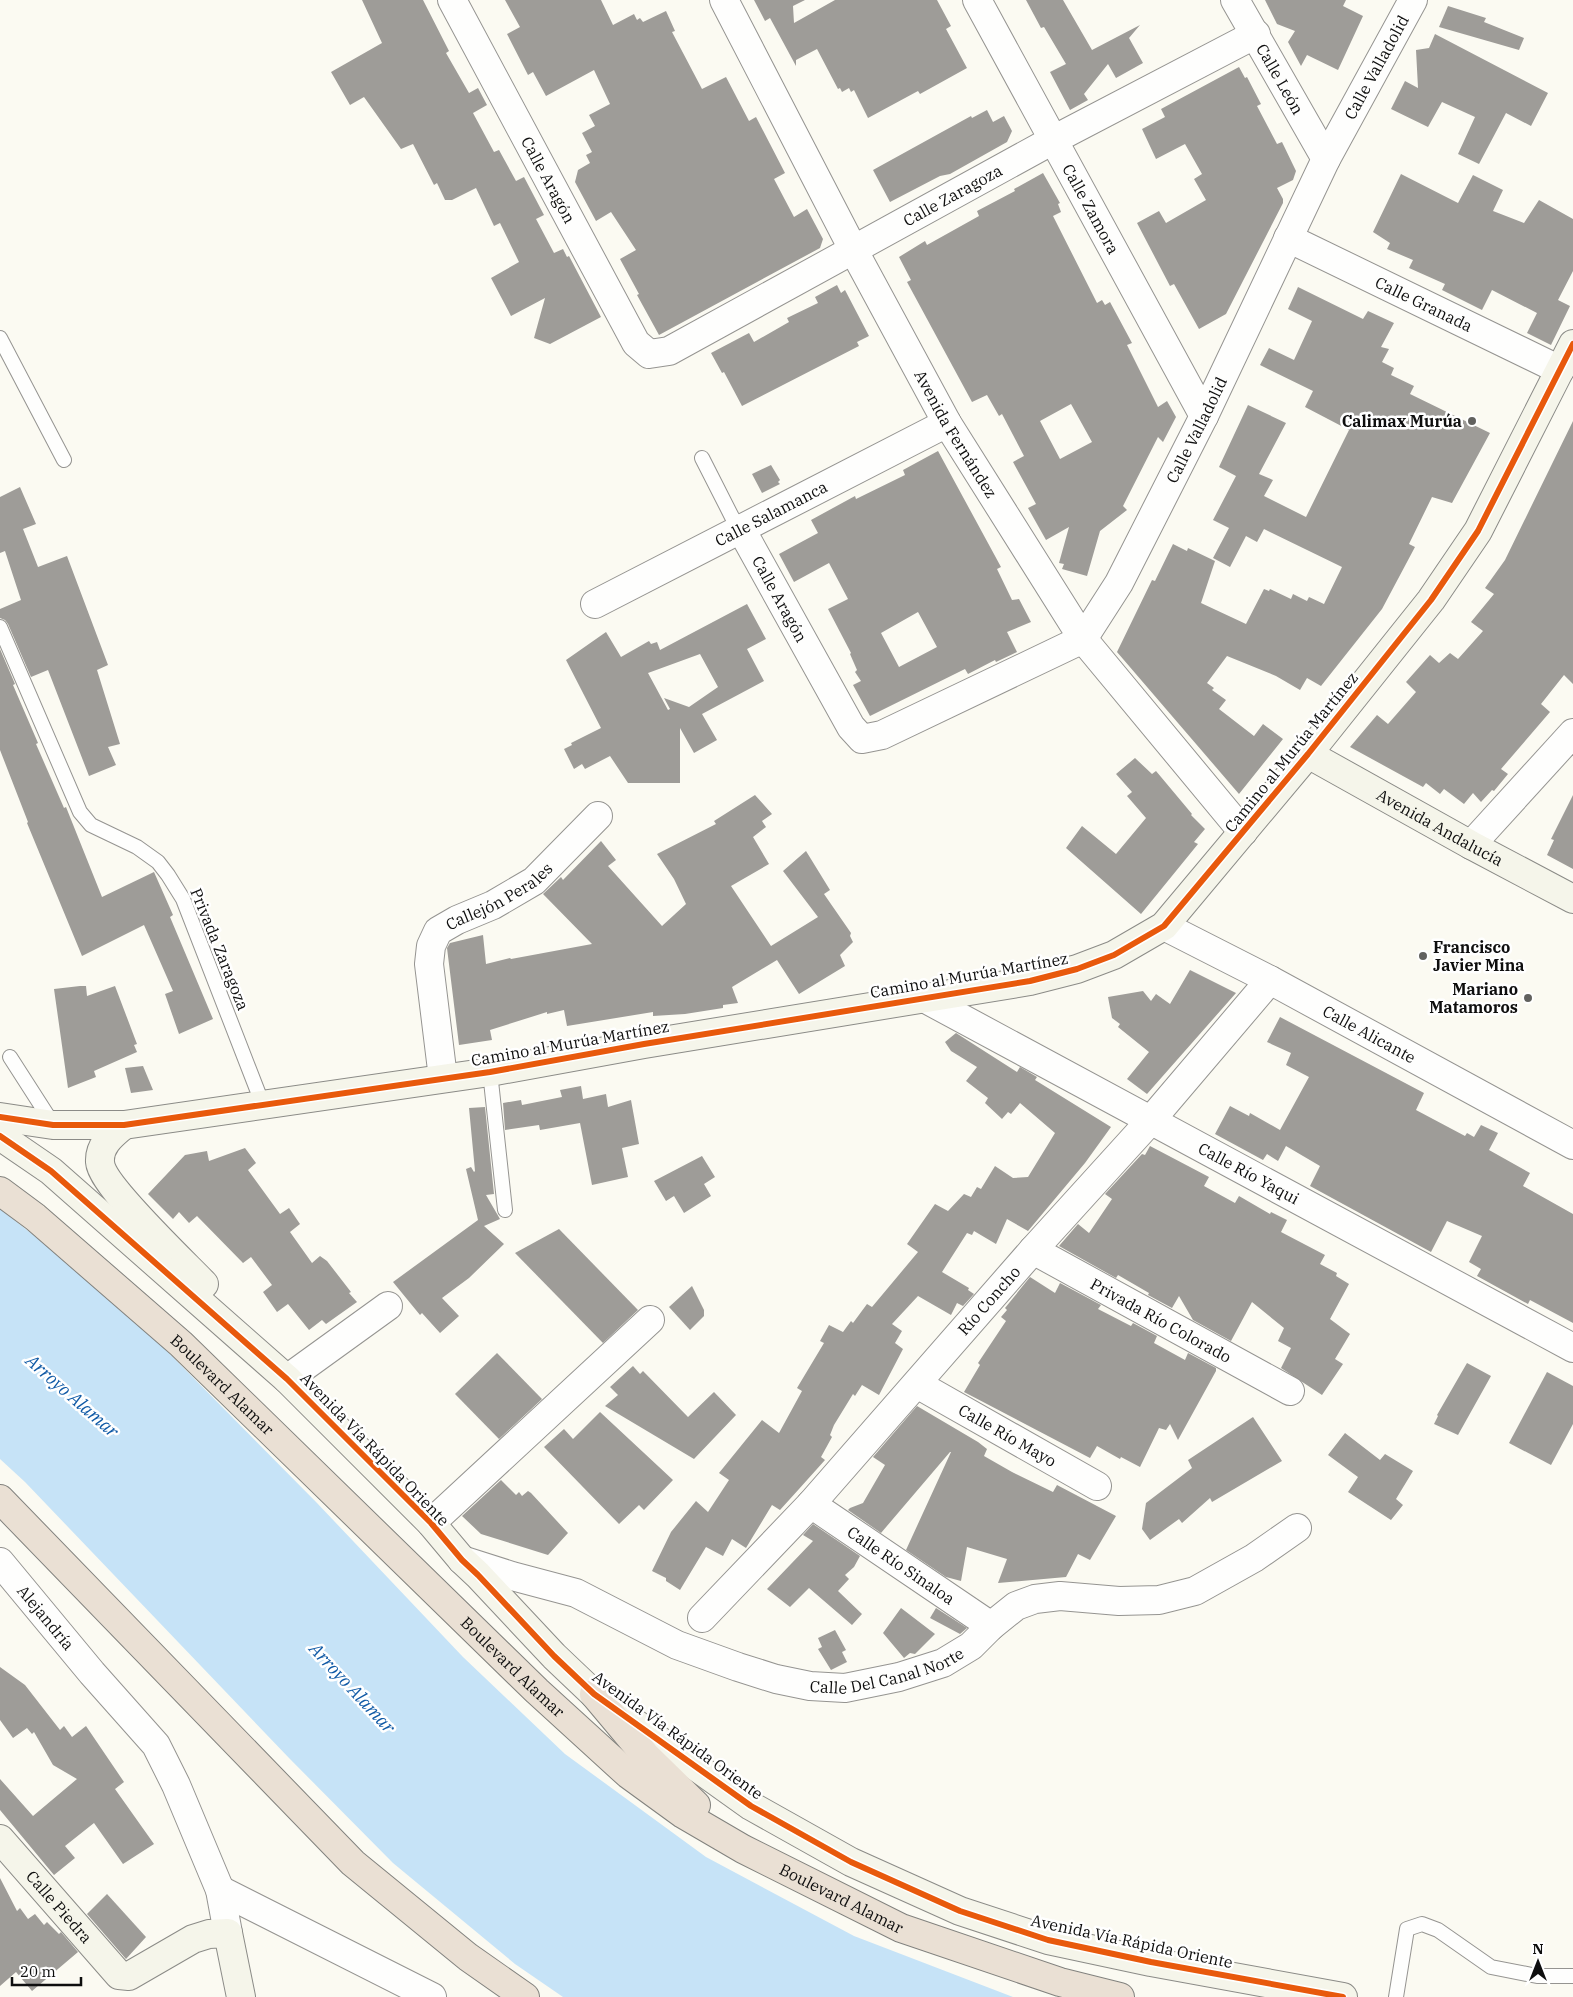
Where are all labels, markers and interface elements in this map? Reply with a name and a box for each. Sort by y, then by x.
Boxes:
street label: Calle Valladolid [1340,11,1413,123]
street label: Calle León [1252,40,1308,118]
street label: Calle Aragón [517,133,580,227]
street label: Calle Zaragoza [900,160,1006,230]
street label: Calle Zamora [1058,160,1124,258]
street label: Calle Granada [1372,272,1476,336]
street label: Avenida Fernández [910,366,1002,502]
street label: Calle Valladolid [1162,373,1231,486]
place label: Calimax Murúa [1342,411,1462,431]
marker: Calimax Murúa [1466,415,1478,427]
street label: Calle Salamanca [711,476,831,551]
street label: Calle Aragón [748,552,812,646]
street label: Camino al Murúa Martínez [1220,668,1362,836]
street label: Avenida Andalucía [1373,784,1507,870]
street label: Callejón Perales [442,858,557,934]
street label: Privada Zaragoza [186,885,254,1013]
place label: Francisco Javier Mina [1433,937,1524,975]
street label: Camino al Murúa Martínez [869,948,1069,1002]
marker: Francisco Javier Mina [1417,950,1429,962]
place label: Mariano Matamoros [1429,979,1518,1017]
marker: Mariano Matamoros [1522,992,1534,1004]
street label: Calle Alicante [1319,1001,1419,1067]
street label: Camino al Murúa Martínez [470,1016,670,1070]
street label: Calle Río Yaqui [1195,1138,1303,1208]
street label: Río Concho [953,1262,1024,1339]
street label: Privada Río Colorado [1087,1274,1235,1367]
street label: Boulevard Alamar [167,1330,278,1439]
water label: Arroyo Alamar [20,1348,124,1443]
street label: Avenida Vía Rápida Oriente [296,1368,454,1530]
street label: Calle Río Mayo [955,1400,1060,1471]
street label: Calle Río Sinaloa [844,1522,959,1609]
street label: Alejandría [13,1581,79,1654]
street label: Boulevard Alamar [457,1612,569,1721]
water label: Arroyo Alamar [304,1637,401,1739]
street label: Calle Del Canal Norte [809,1643,967,1698]
street label: Avenida Vía Rápida Oriente [589,1666,767,1804]
street label: Boulevard Alamar [776,1859,907,1938]
street label: Calle Piedra [22,1866,97,1947]
street label: Avenida Vía Rápida Oriente [1029,1910,1235,1972]
north arrow [1513,1937,1563,1987]
text: N [1532,1940,1544,1958]
scale bar [12,1954,81,1986]
text: 20 m [20,1962,56,1981]

